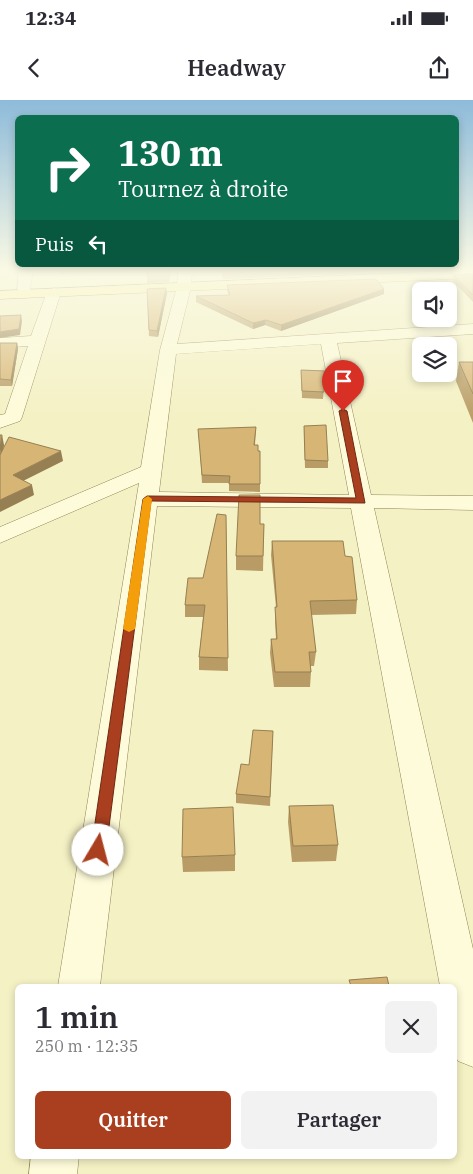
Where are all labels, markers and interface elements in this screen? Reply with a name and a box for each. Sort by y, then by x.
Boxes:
text: 12:34 [25,6,76,30]
text: Headway [187,53,286,82]
icon: back [20,54,48,82]
icon: share [425,54,453,82]
text: 130 m [118,130,223,176]
icon: right [35,135,100,200]
text: Tournez à droite [118,174,288,203]
icon: left [84,230,112,258]
text: Puis [35,232,74,256]
map controls [412,282,457,382]
button: sound [412,282,457,327]
button: layers [412,337,457,382]
pin [322,360,364,411]
icon: arrive [329,367,357,395]
position arrow [71,823,123,875]
text: 1 min [35,997,118,1036]
button: close [385,1001,437,1053]
text: 250 m · 12:35 [35,1036,138,1056]
button: Quitter [35,1091,231,1149]
button: Partager [241,1091,437,1149]

